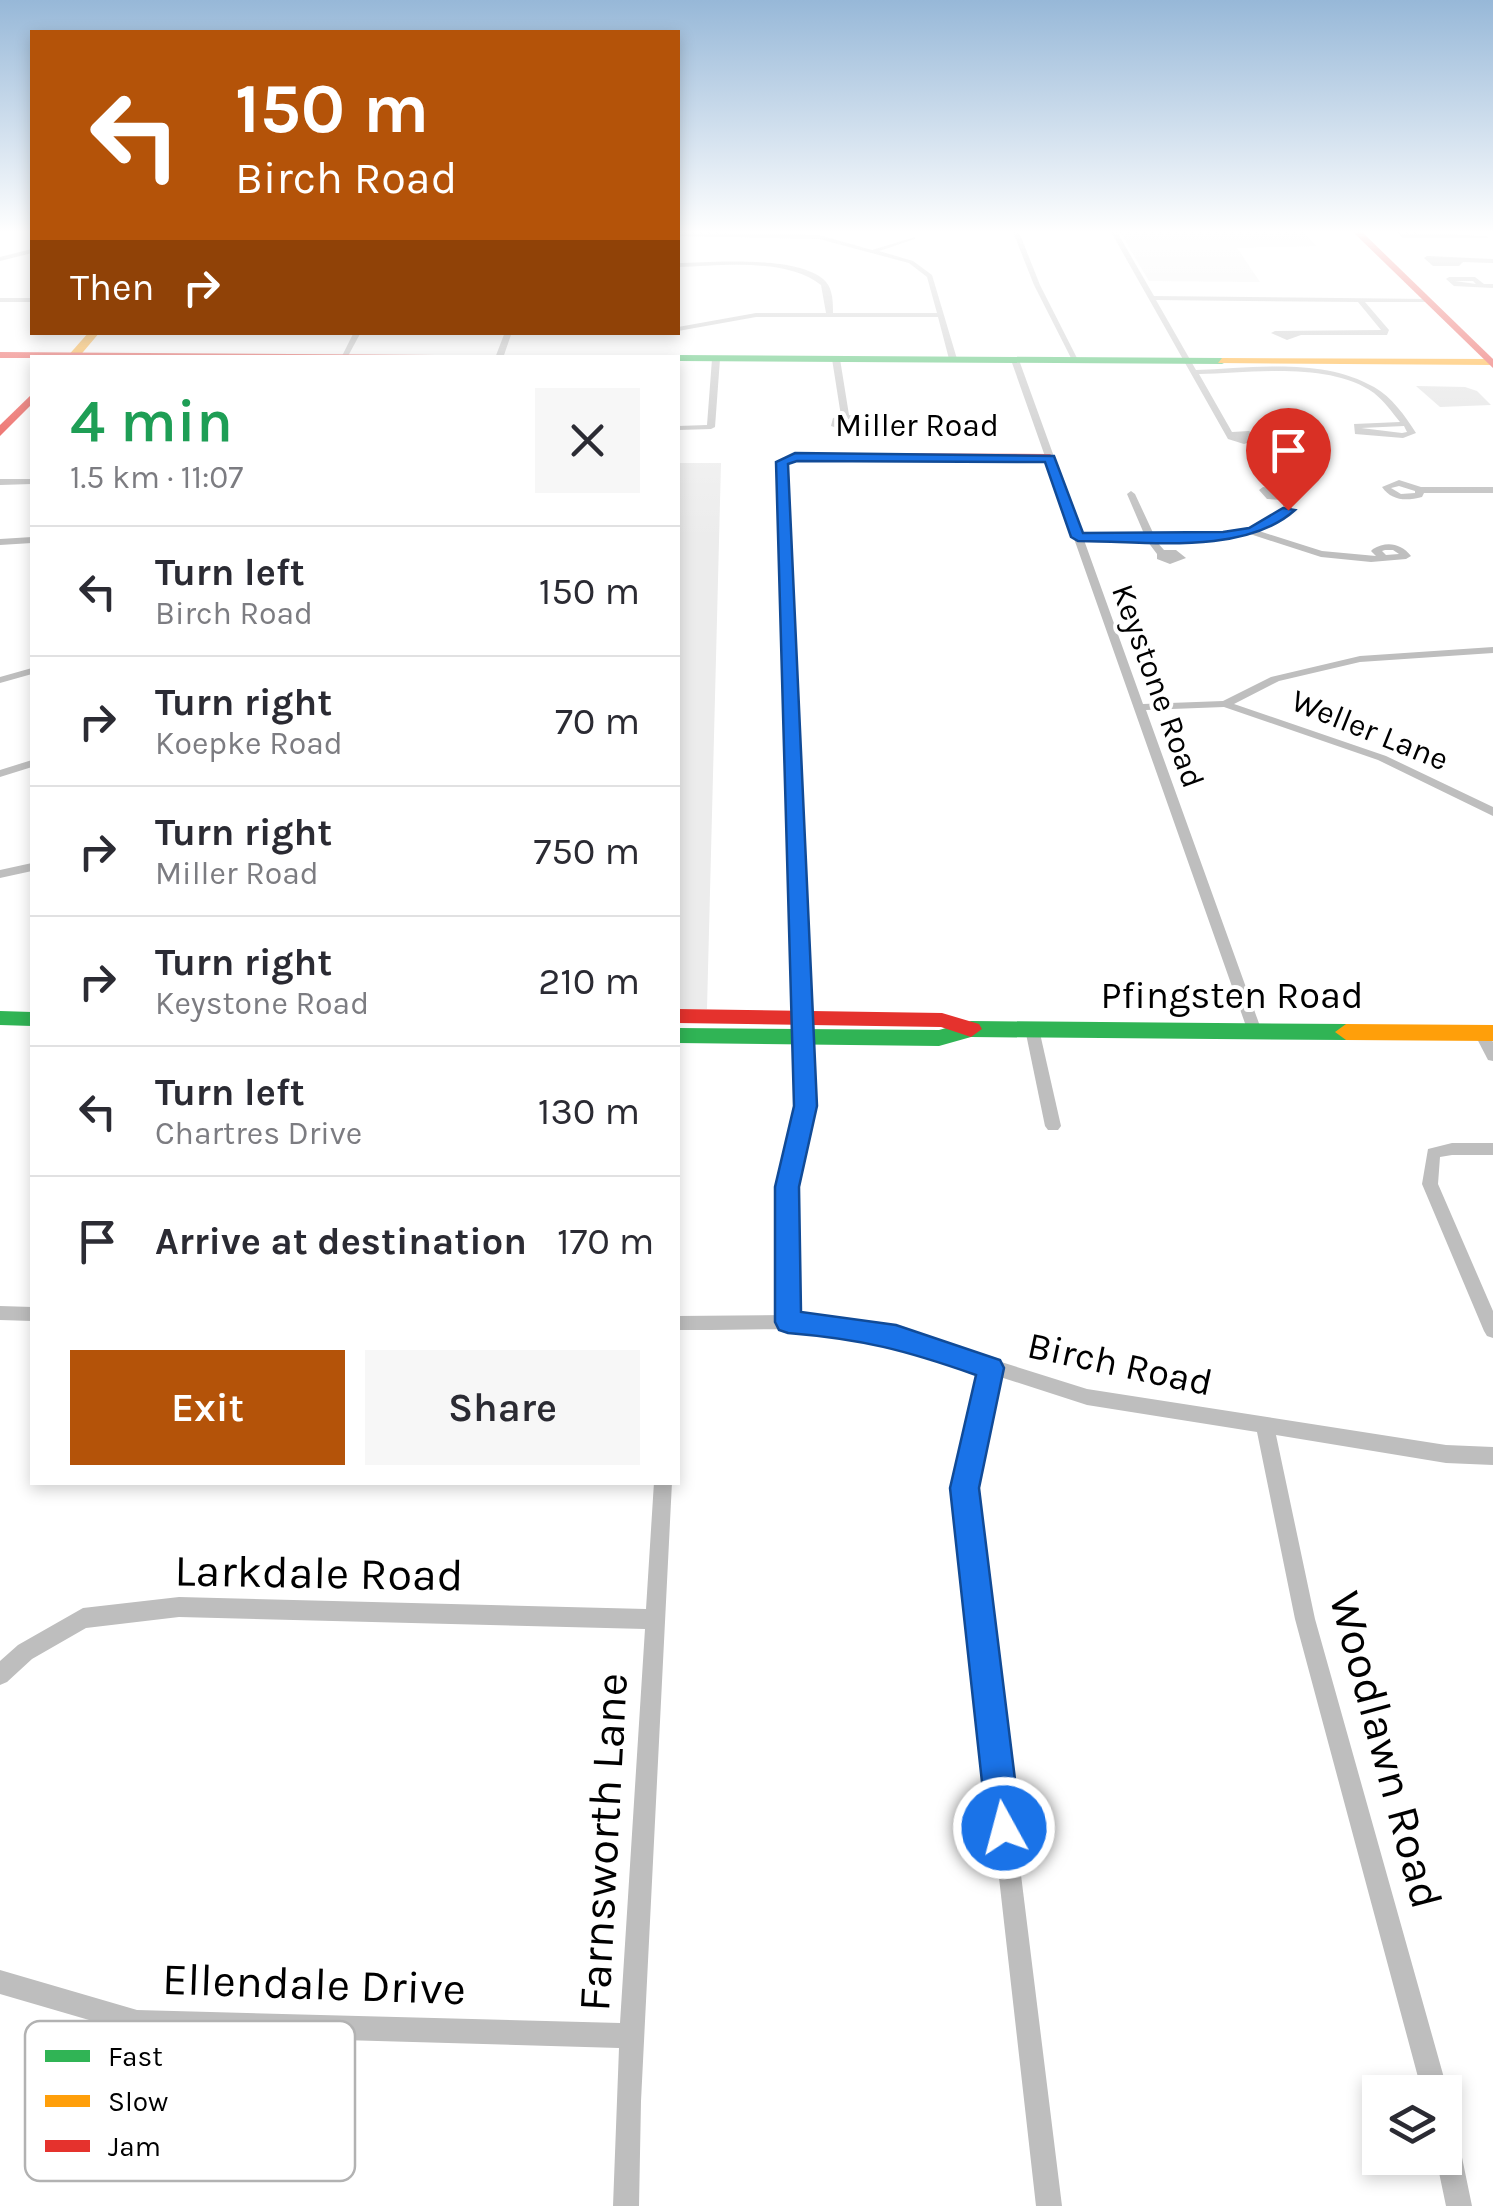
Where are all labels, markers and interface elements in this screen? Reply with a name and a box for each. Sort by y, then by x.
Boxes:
text: 150 m [235,68,429,150]
icon: left [70,70,200,200]
text: Birch Road [235,152,457,204]
icon: right [174,260,229,315]
text: Then [70,265,154,310]
text: 4 min [70,386,233,456]
button: close [535,388,640,493]
street label: Miller Road [835,407,999,444]
pin [1246,408,1331,511]
icon: arrive [1261,423,1316,478]
text: 1.5 km · 11:07 [70,459,243,496]
text: Turn left [155,550,305,595]
icon: left [70,564,125,619]
text: 150 m [539,569,640,614]
street label: Keystone Road [1104,579,1212,793]
text: Birch Road [155,595,313,632]
text: Turn right [155,680,332,725]
street label: Weller Lane [1286,682,1454,778]
icon: right [70,694,125,749]
text: 70 m [555,699,640,744]
text: Koepke Road [155,725,343,762]
text: Turn right [155,810,332,855]
icon: right [70,824,125,879]
text: 750 m [534,829,640,874]
text: Miller Road [155,855,319,892]
text: Turn right [155,940,332,985]
icon: right [70,954,125,1009]
text: 210 m [538,959,640,1004]
street label: Pfingsten Road [1101,973,1363,1018]
text: Keystone Road [155,985,369,1022]
text: Turn left [155,1070,305,1115]
icon: left [70,1084,125,1139]
text: 130 m [538,1089,640,1134]
text: Chartres Drive [155,1115,362,1152]
icon: arrive [70,1214,125,1269]
text: Arrive at destination [155,1219,527,1264]
text: 170 m [557,1219,654,1264]
street label: Birch Road [1024,1322,1216,1406]
button: Exit [70,1350,345,1465]
button: Share [365,1350,640,1465]
street label: Larkdale Road [174,1544,464,1602]
street label: Woodlawn Road [1319,1586,1453,1914]
street label: Farnsworth Lane [568,1672,638,2012]
position arrow [952,1776,1056,1880]
street label: Ellendale Drive [161,1953,467,2015]
legend [25,2021,355,2181]
text: Fast [108,2040,163,2073]
map controls [1362,2075,1462,2175]
button: layers [1362,2075,1462,2175]
text: Slow [108,2085,168,2118]
text: Jam [108,2130,161,2163]

